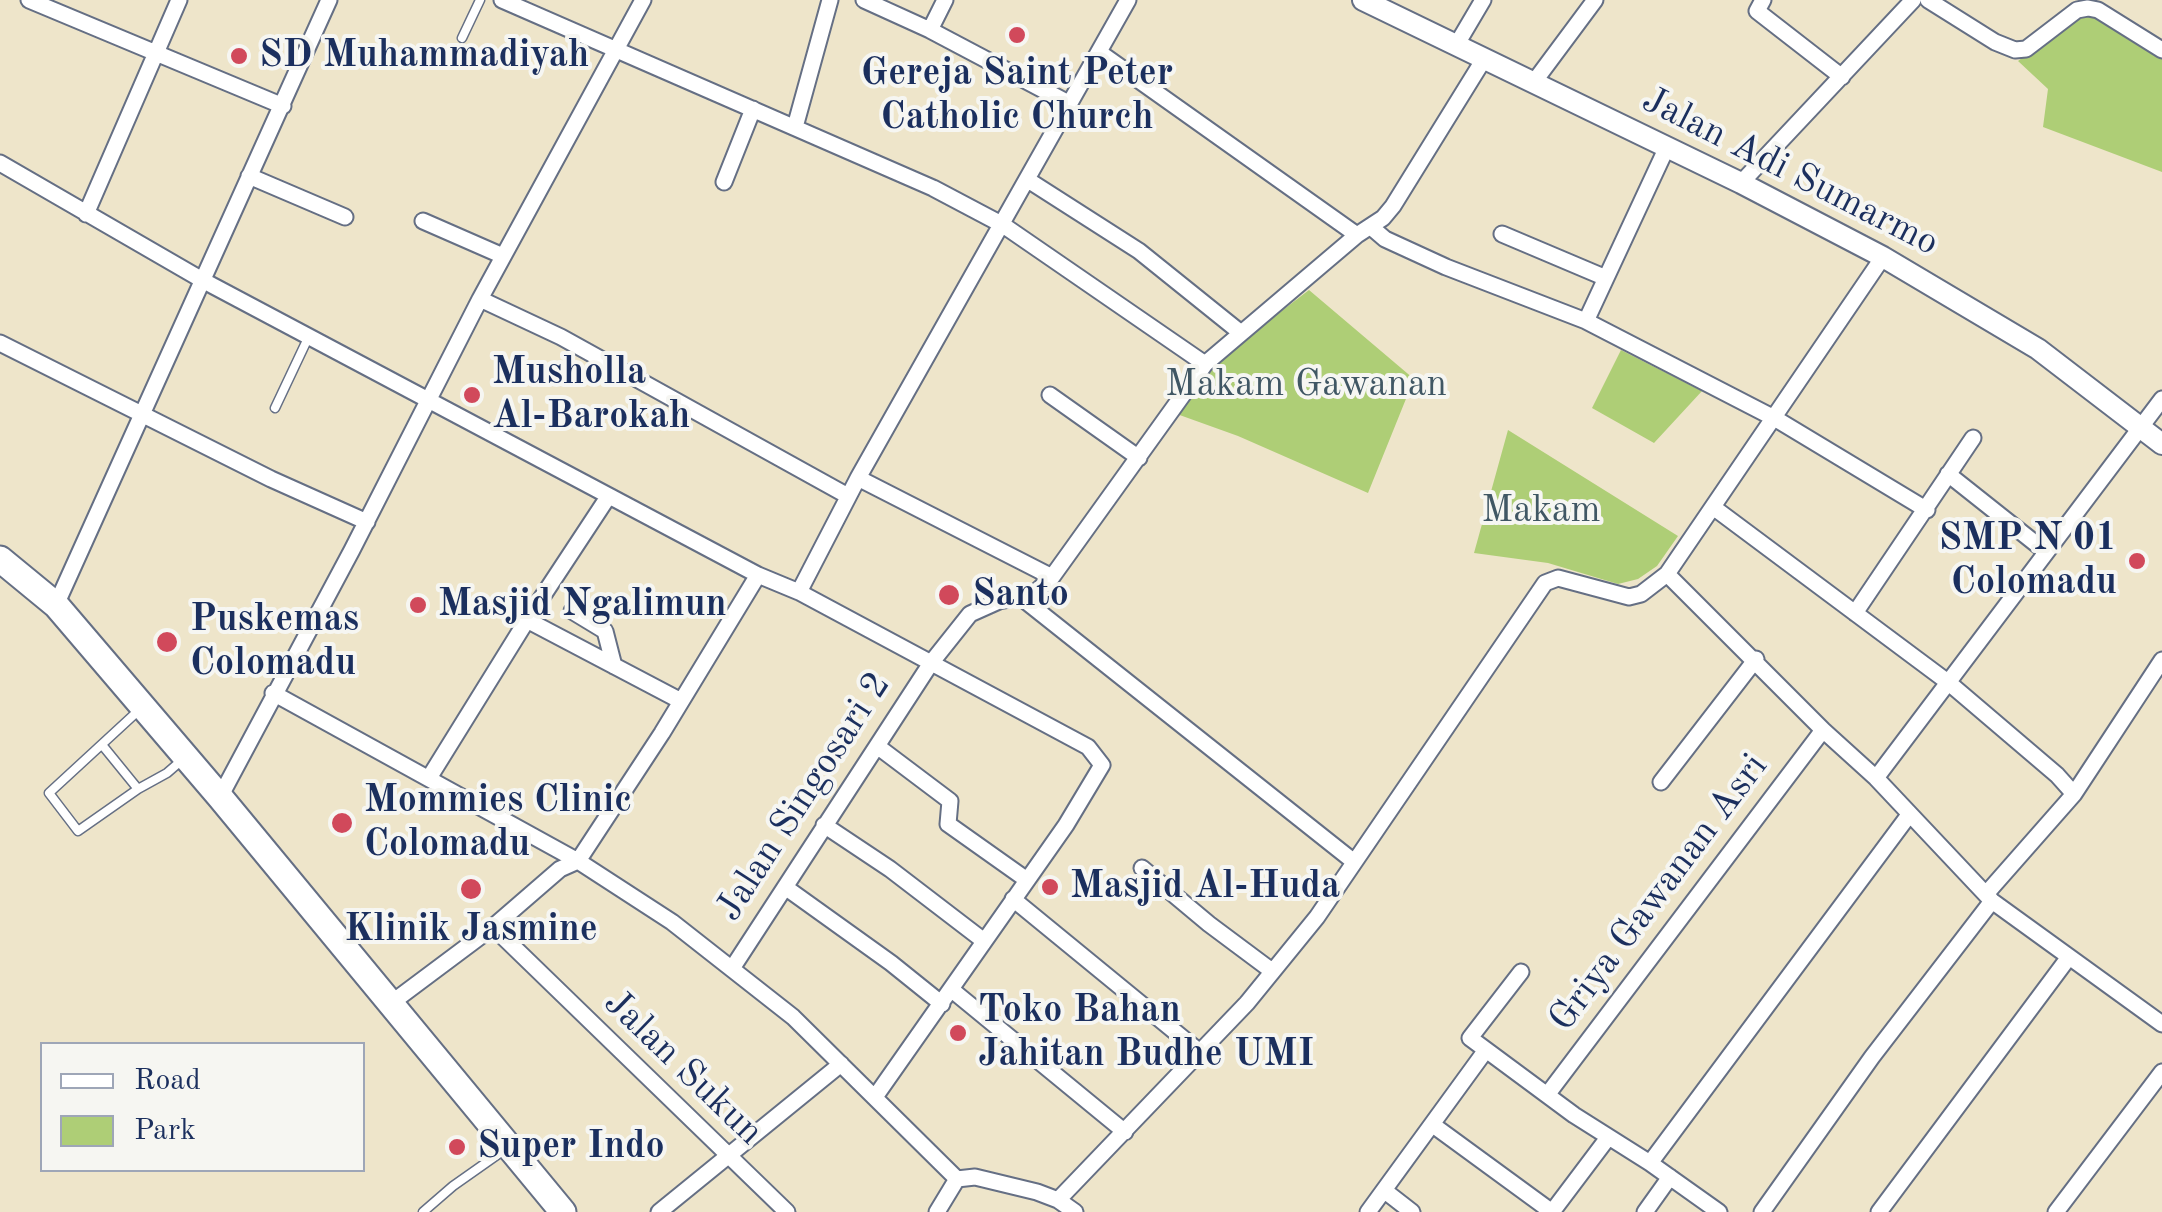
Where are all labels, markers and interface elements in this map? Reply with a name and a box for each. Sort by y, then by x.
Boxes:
marker: Gereja Saint Peter Catholic Church [1006,24,1028,46]
place label: SD Muhammadiyah [259,33,589,79]
marker: SD Muhammadiyah [228,45,250,67]
place label: Gereja Saint Peter Catholic Church [861,51,1173,140]
street label: Jalan Adi Sumarmo [1634,78,1946,266]
place label: Musholla Al-Barokah [492,350,690,439]
park label: Makam Gawanan [1165,362,1447,408]
marker: Musholla Al-Barokah [461,384,483,406]
park label: Makam [1481,488,1601,534]
place label: SMP N 01 Colomadu [1939,516,2117,606]
marker: SMP N 01 Colomadu [2126,550,2148,572]
place label: Santo [972,572,1069,618]
place label: Masjid Ngalimun [438,582,727,628]
marker: Santo [936,582,962,608]
marker: Masjid Ngalimun [407,594,429,616]
place label: Puskemas Colomadu [190,597,359,686]
marker: Puskemas Colomadu [154,629,180,655]
street label: Jalan Singosari 2 [707,664,901,930]
street label: Griya Gawanan Asri [1540,745,1778,1041]
place label: Mommies Clinic Colomadu [364,778,632,868]
marker: Mommies Clinic Colomadu [329,810,355,836]
place label: Masjid Al-Huda [1070,864,1340,910]
marker: Klinik Jasmine [458,876,484,902]
marker: Masjid Al-Huda [1039,876,1061,898]
place label: Klinik Jasmine [344,907,598,953]
street label: Jalan Sukun [594,981,772,1155]
place label: Toko Bahan Jahitan Budhe UMI [978,988,1314,1078]
marker: Toko Bahan Jahitan Budhe UMI [947,1022,969,1044]
legend [40,1042,365,1172]
text: Road [134,1066,201,1096]
text: Park [134,1116,196,1146]
place label: Super Indo [477,1124,665,1170]
marker: Super Indo [446,1136,468,1158]

